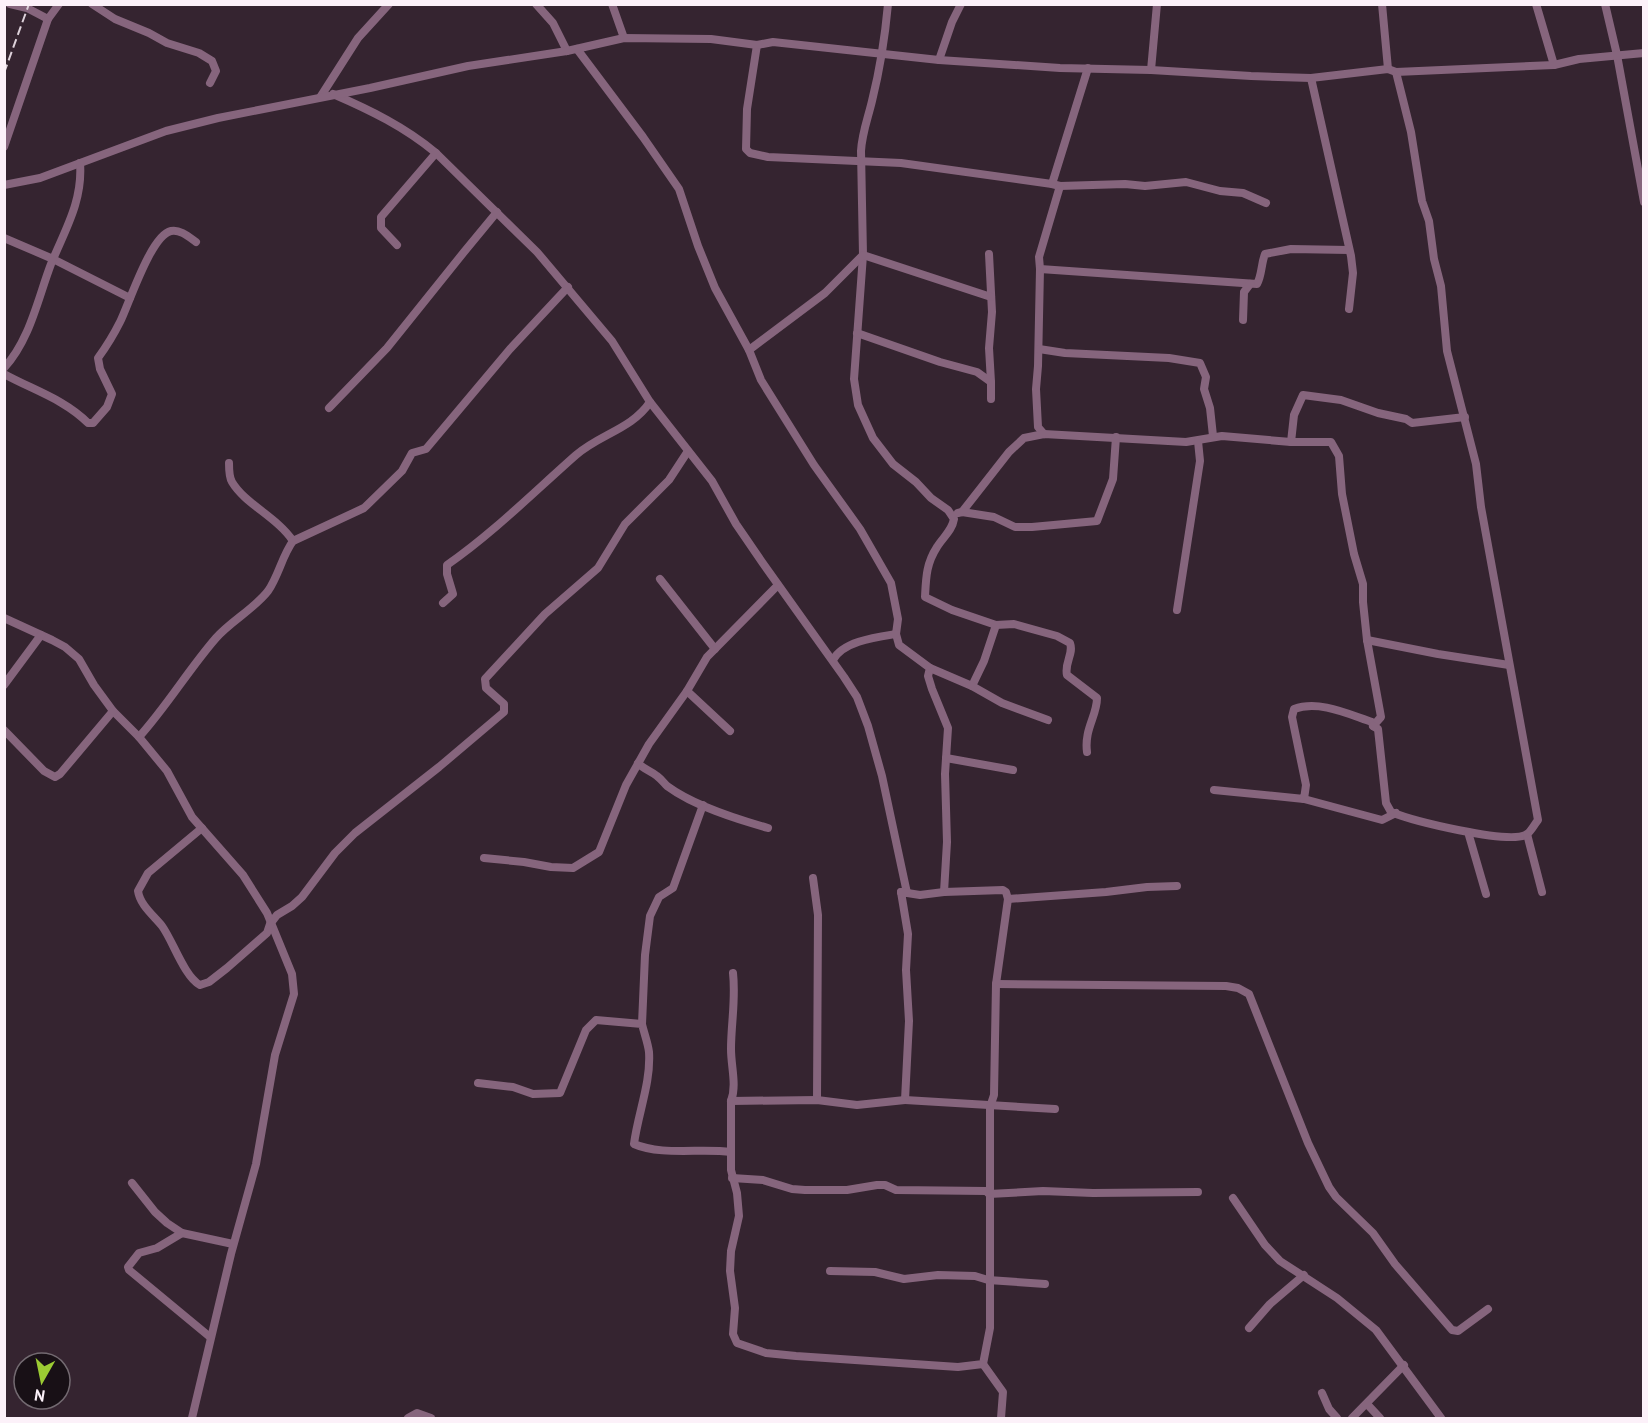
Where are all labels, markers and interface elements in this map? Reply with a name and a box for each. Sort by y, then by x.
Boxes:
north arrow [12,1351,72,1411]
text: N [33,1385,46,1407]

